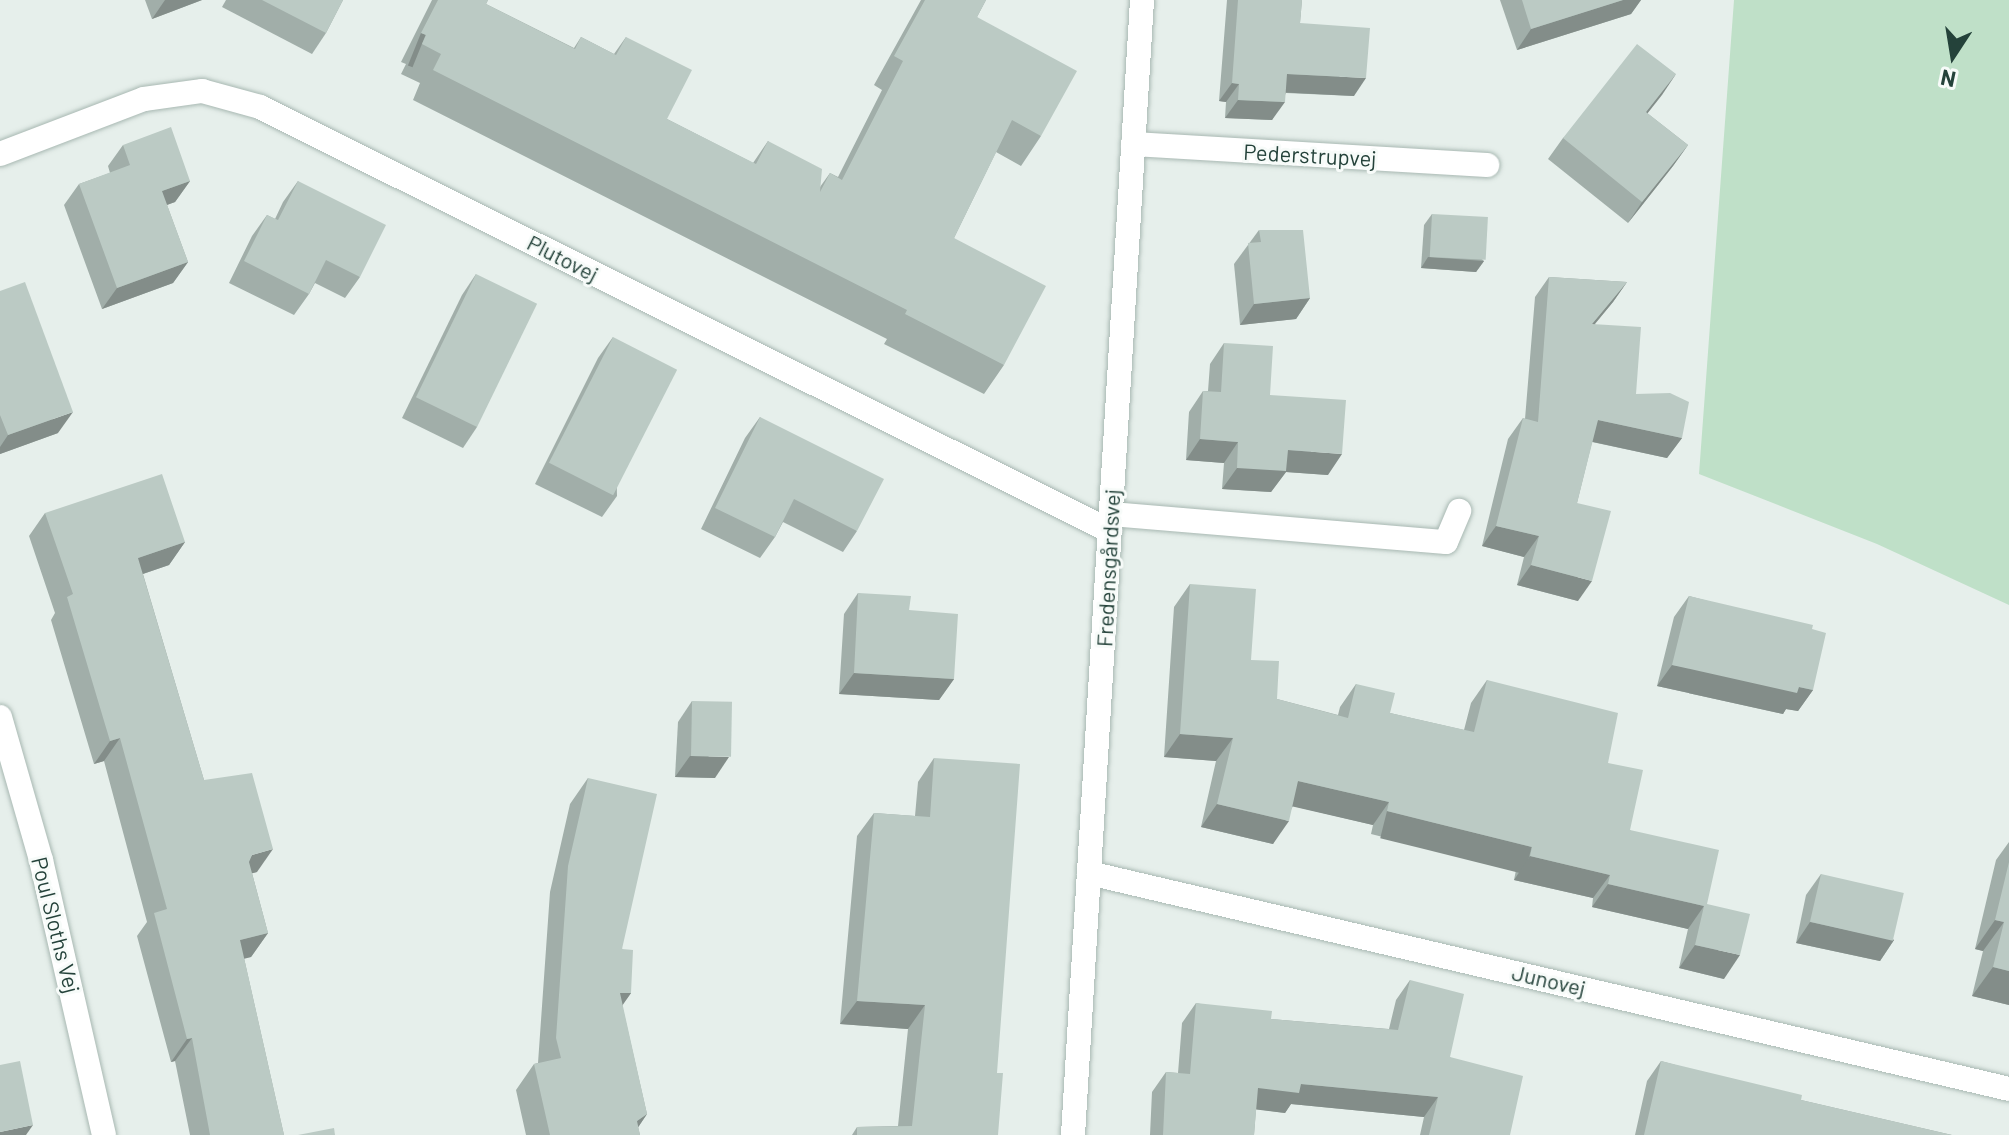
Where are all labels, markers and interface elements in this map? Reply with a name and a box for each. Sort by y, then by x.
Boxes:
north arrow [1913,16,1993,96]
text: N [1938,65,1958,94]
street label: Pederstrupvej [1243,138,1377,172]
street label: Plutovej [523,229,603,287]
street label: Fredensgårdsvej [1091,488,1125,648]
street label: Poul Sloths Vej [26,854,86,996]
street label: Junovej [1510,959,1588,1001]

